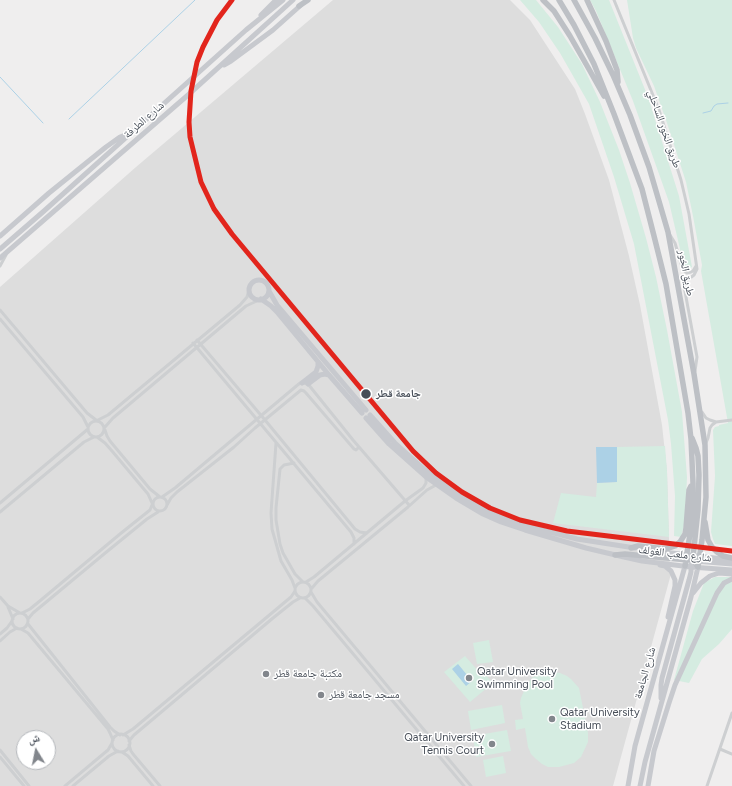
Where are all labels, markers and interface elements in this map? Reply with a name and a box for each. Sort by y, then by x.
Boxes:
street label: طريق الخور الساحلي [644,88,684,170]
street label: شارع الطرفة [121,99,167,141]
street label: طريق الخور [675,249,697,297]
marker: جامعة قطر [359,387,373,401]
place label: جامعة قطر [376,387,421,401]
street label: شارع ملعب الغولف [638,543,712,565]
street label: شارع الجامعة [631,646,659,700]
place label: Qatar University Swimming Pool [477,665,557,691]
place label: مكتبة جامعة قطر [274,667,342,681]
marker: مكتبة جامعة قطر [261,669,271,679]
marker: Qatar University Swimming Pool [464,673,474,683]
place label: مسجد جامعة قطر [329,688,400,702]
marker: مسجد جامعة قطر [316,690,326,700]
place label: Qatar University Stadium [560,706,640,732]
marker: Qatar University Stadium [547,714,557,724]
north arrow [16,730,56,770]
text: ش [27,731,41,746]
place label: Qatar University Tennis Court [404,731,484,757]
marker: Qatar University Tennis Court [487,739,497,749]

